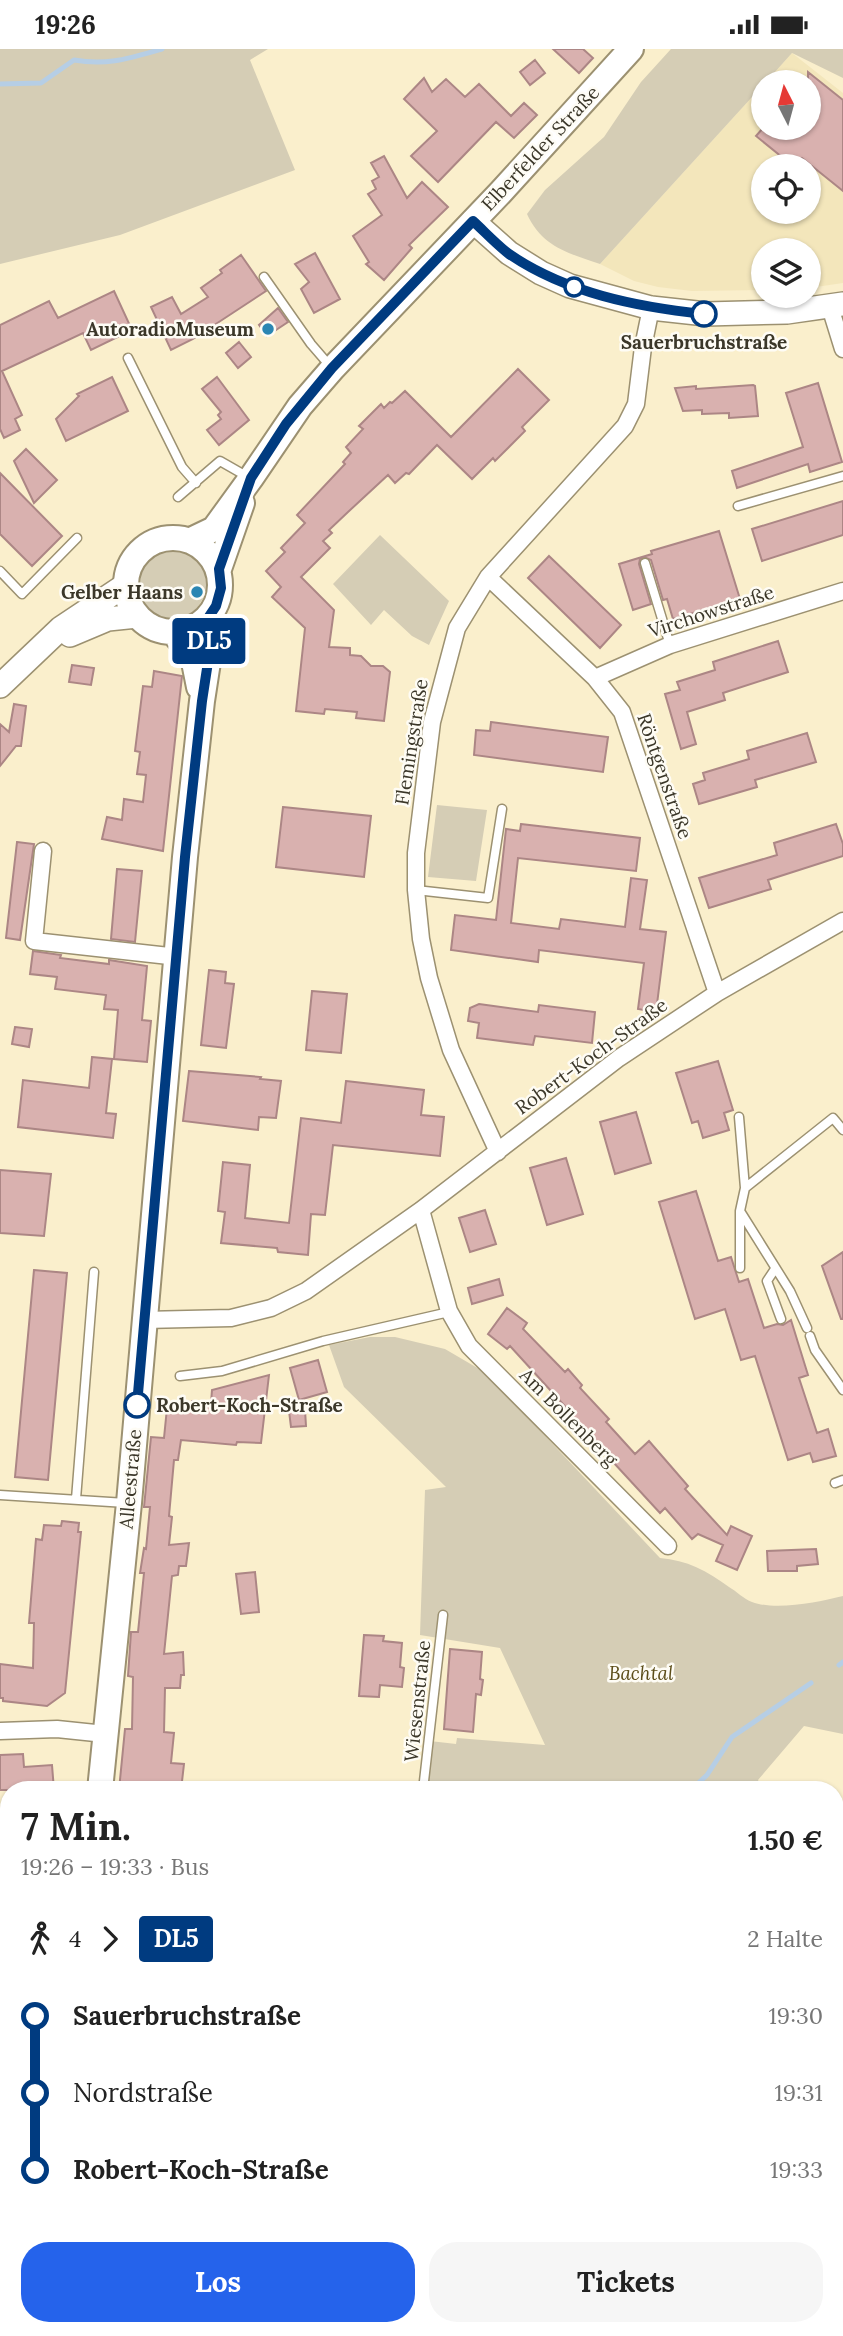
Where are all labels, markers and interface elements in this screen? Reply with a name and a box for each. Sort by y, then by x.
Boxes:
text: 19:26 [35,8,96,41]
north arrow [751,70,821,140]
map controls [751,70,821,308]
street label: Elberfelder Straße [476,80,604,216]
button: locate [751,154,821,224]
button: layers [751,238,821,308]
unlabelled marker [564,277,584,297]
marker: Sauerbruchstraße [691,301,717,327]
place label: AutoradioMuseum [86,317,255,341]
marker: AutoradioMuseum [260,321,276,337]
place label: Sauerbruchstraße [621,330,787,354]
street label: Virchowstraße [644,579,777,643]
place label: Gelber Haans [61,580,183,604]
marker: Gelber Haans [189,584,205,600]
line badge: DL5 [169,618,249,664]
text: DL5 [186,625,232,656]
street label: Flemingstraße [389,677,433,807]
street label: Röntgenstraße [632,710,698,842]
street label: Robert-Koch-Straße [510,993,672,1119]
street label: Am Bollenberg [514,1362,623,1471]
marker: Robert-Koch-Straße [124,1392,150,1418]
place label: Robert-Koch-Straße [156,1393,343,1417]
street label: Alleestraße [114,1428,146,1531]
street label: Wiesenstraße [399,1639,435,1763]
park label: Bachtal [609,1661,674,1685]
text: 7 Min. [21,1802,131,1850]
text: 1.50 € [748,1824,823,1857]
text: 19:26 – 19:33 · Bus [21,1852,209,1881]
icon: walk [21,1920,59,1958]
icon: forward [91,1920,129,1958]
text: DL5 [153,1923,199,1954]
text: 4 [69,1924,81,1953]
text: 2 Halte [747,1924,823,1953]
text: Sauerbruchstraße [73,1999,301,2032]
text: 19:30 [768,2001,823,2030]
text: Nordstraße [73,2076,213,2109]
text: 19:31 [774,2078,823,2107]
text: Robert-Koch-Straße [73,2153,329,2186]
text: 19:33 [770,2155,823,2184]
button: Los [21,2242,415,2322]
button: Tickets [429,2242,823,2322]

